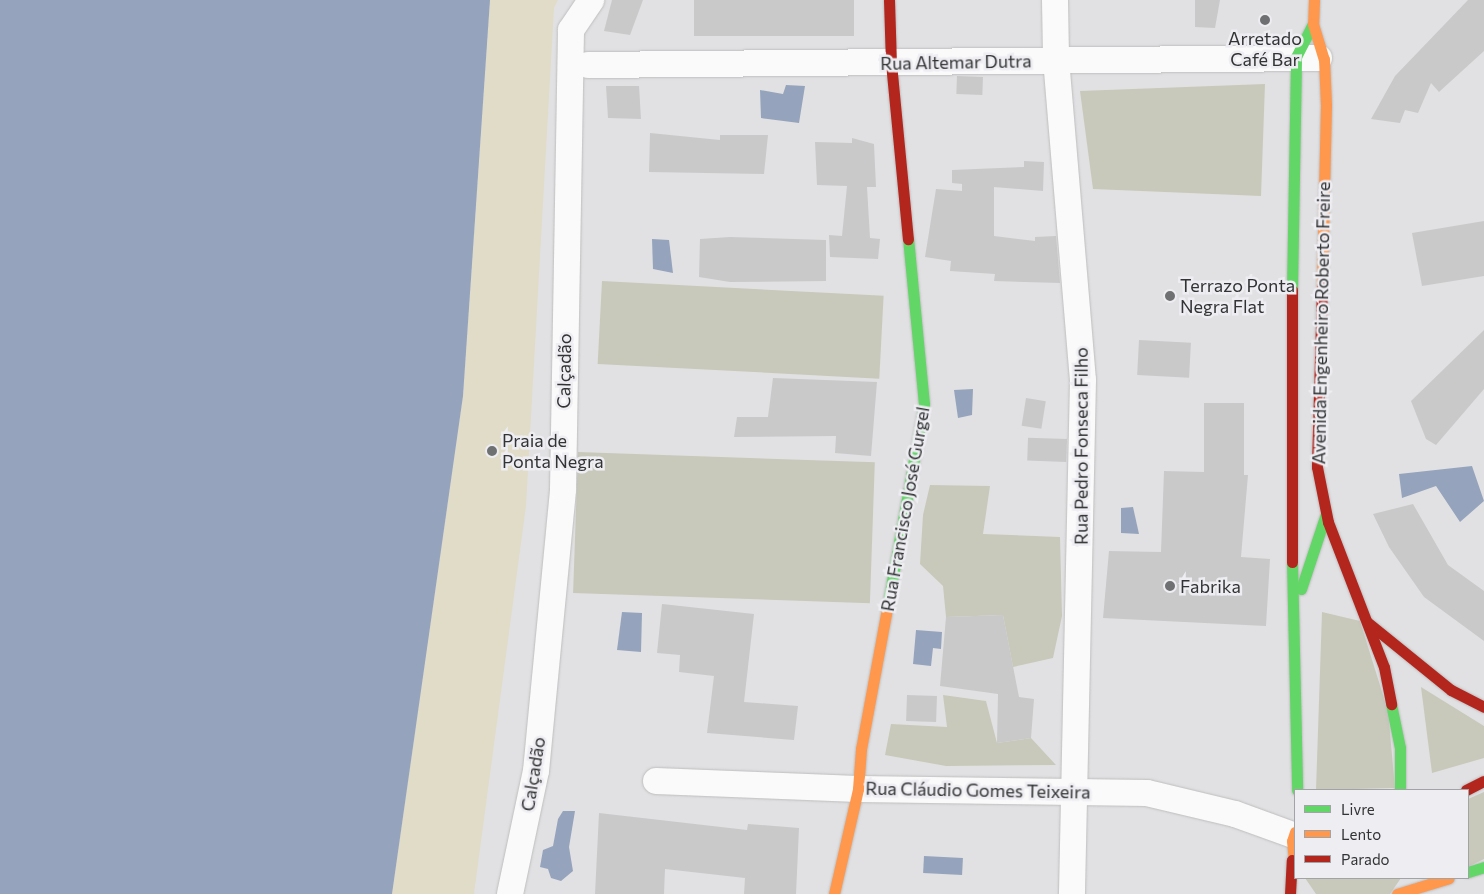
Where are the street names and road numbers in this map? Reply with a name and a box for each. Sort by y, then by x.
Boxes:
street label: Rua Altemar Dutra [880,50,1032,74]
street label: Avenida Engenheiro Roberto Freire [1308,181,1334,465]
street label: Calçadão [553,333,575,409]
street label: Rua Pedro Fonseca Filho [1070,347,1092,545]
street label: Rua Francisco José Gurgel [876,405,934,613]
street label: Calçadão [516,735,550,813]
street label: Rua Cláudio Gomes Teixeira [865,777,1091,803]

